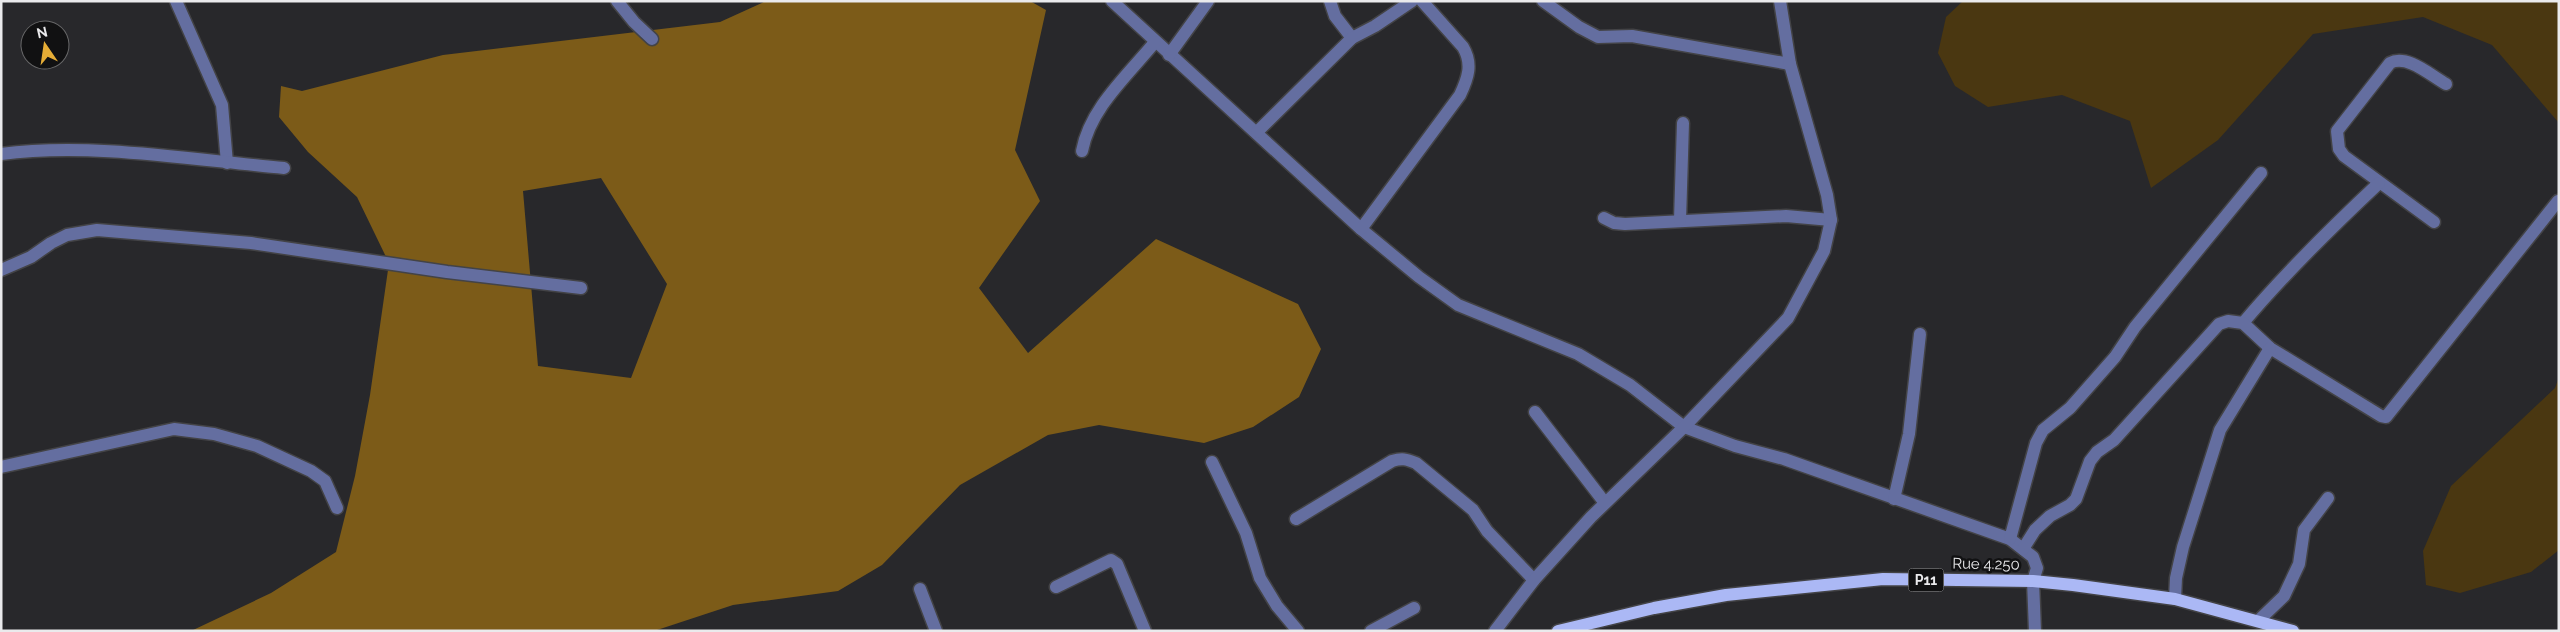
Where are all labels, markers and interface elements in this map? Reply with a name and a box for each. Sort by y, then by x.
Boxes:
north arrow [20,20,70,70]
text: N [35,23,49,41]
street label: Rue 4.250 [1952,554,2020,574]
road number: P11 [1908,568,1944,592]

